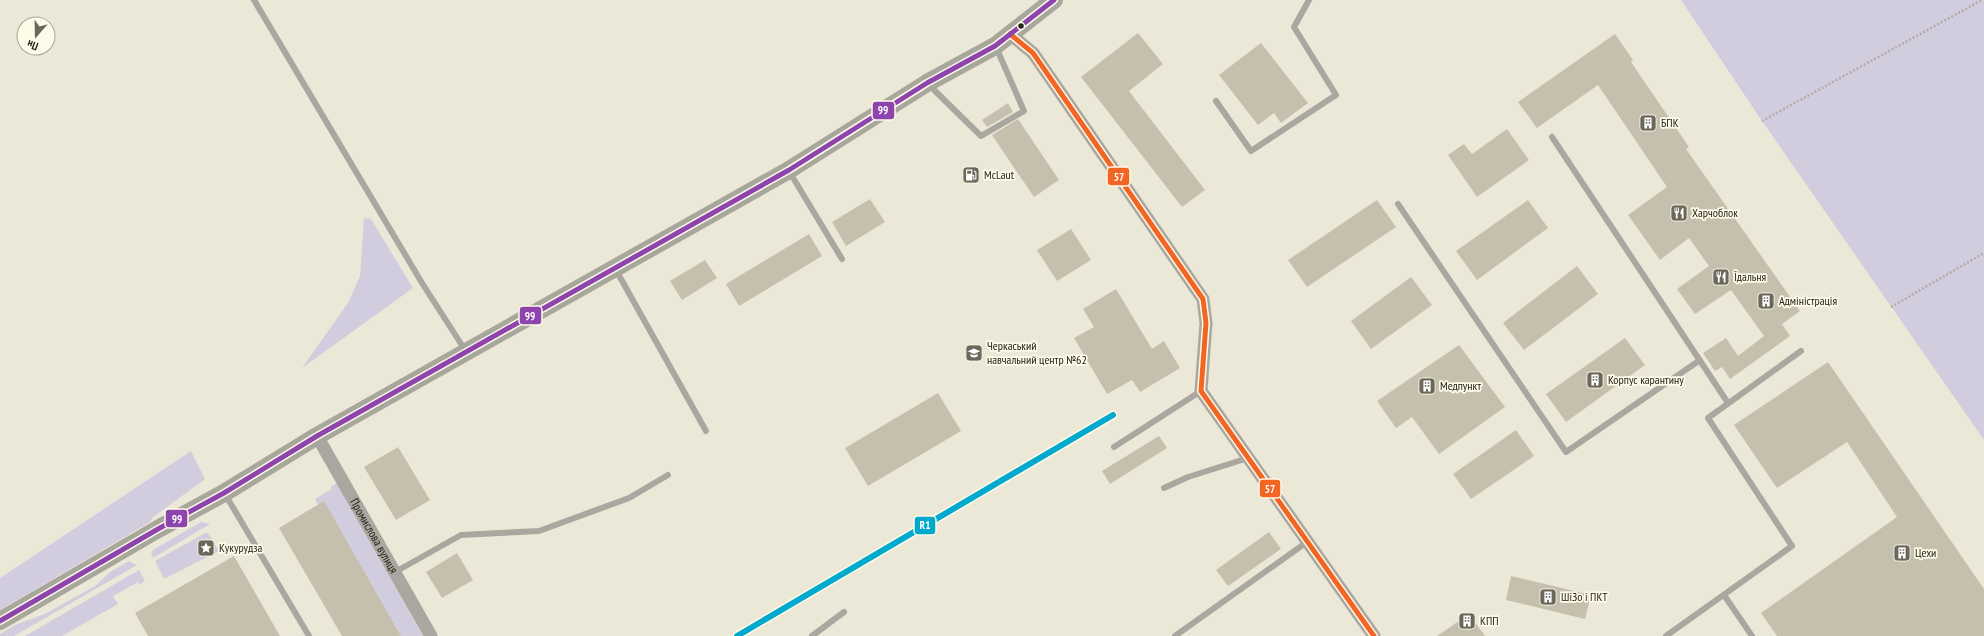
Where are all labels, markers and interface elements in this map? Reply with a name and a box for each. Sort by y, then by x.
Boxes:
north arrow [16,16,56,56]
unlabelled marker [1016,21,1026,31]
text: Пн [25,37,40,54]
line badge: 99 [872,101,895,120]
text: 99 [878,103,888,117]
building icon: БПК [1638,113,1658,133]
place label: БПК [1661,115,1679,130]
fuel station icon: McLaut [961,165,981,185]
place label: McLaut [984,167,1015,182]
line badge: 57 [1107,167,1130,186]
text: 57 [1114,170,1124,184]
restaurant icon: Харчоблок [1669,203,1689,223]
place label: Харчоблок [1692,205,1738,220]
restaurant icon: Їдальня [1711,267,1731,287]
place label: Їдальня [1734,269,1767,284]
building icon: Адміністрація [1756,291,1776,311]
place label: Адміністрація [1779,293,1837,308]
line badge: 99 [519,306,542,325]
text: 99 [525,309,535,323]
place label: Черкаський навчальний центр №62 [987,338,1087,367]
school or university icon: Черкаський навчальний центр №62 [964,343,984,363]
building icon: Корпус карантину [1585,370,1605,390]
place label: Корпус карантину [1608,372,1684,387]
building icon: Медпункт [1417,376,1437,396]
place label: Медпункт [1440,378,1481,393]
line badge: 57 [1259,479,1281,498]
text: 57 [1265,482,1275,496]
street label: Промислова вулиця [347,495,402,576]
line badge: 99 [165,509,188,528]
text: 99 [172,512,182,526]
line badge: R1 [914,516,936,535]
text: R1 [920,518,930,532]
place icon: Кукурудза [196,538,216,558]
place label: Кукурудза [219,540,262,555]
building icon: Цехи [1892,543,1912,563]
place label: Цехи [1915,545,1936,560]
building icon: ШіЗо і ПКТ [1538,587,1558,607]
place label: ШіЗо і ПКТ [1561,589,1608,604]
building icon: КПП [1457,611,1477,631]
place label: КПП [1480,613,1499,628]

